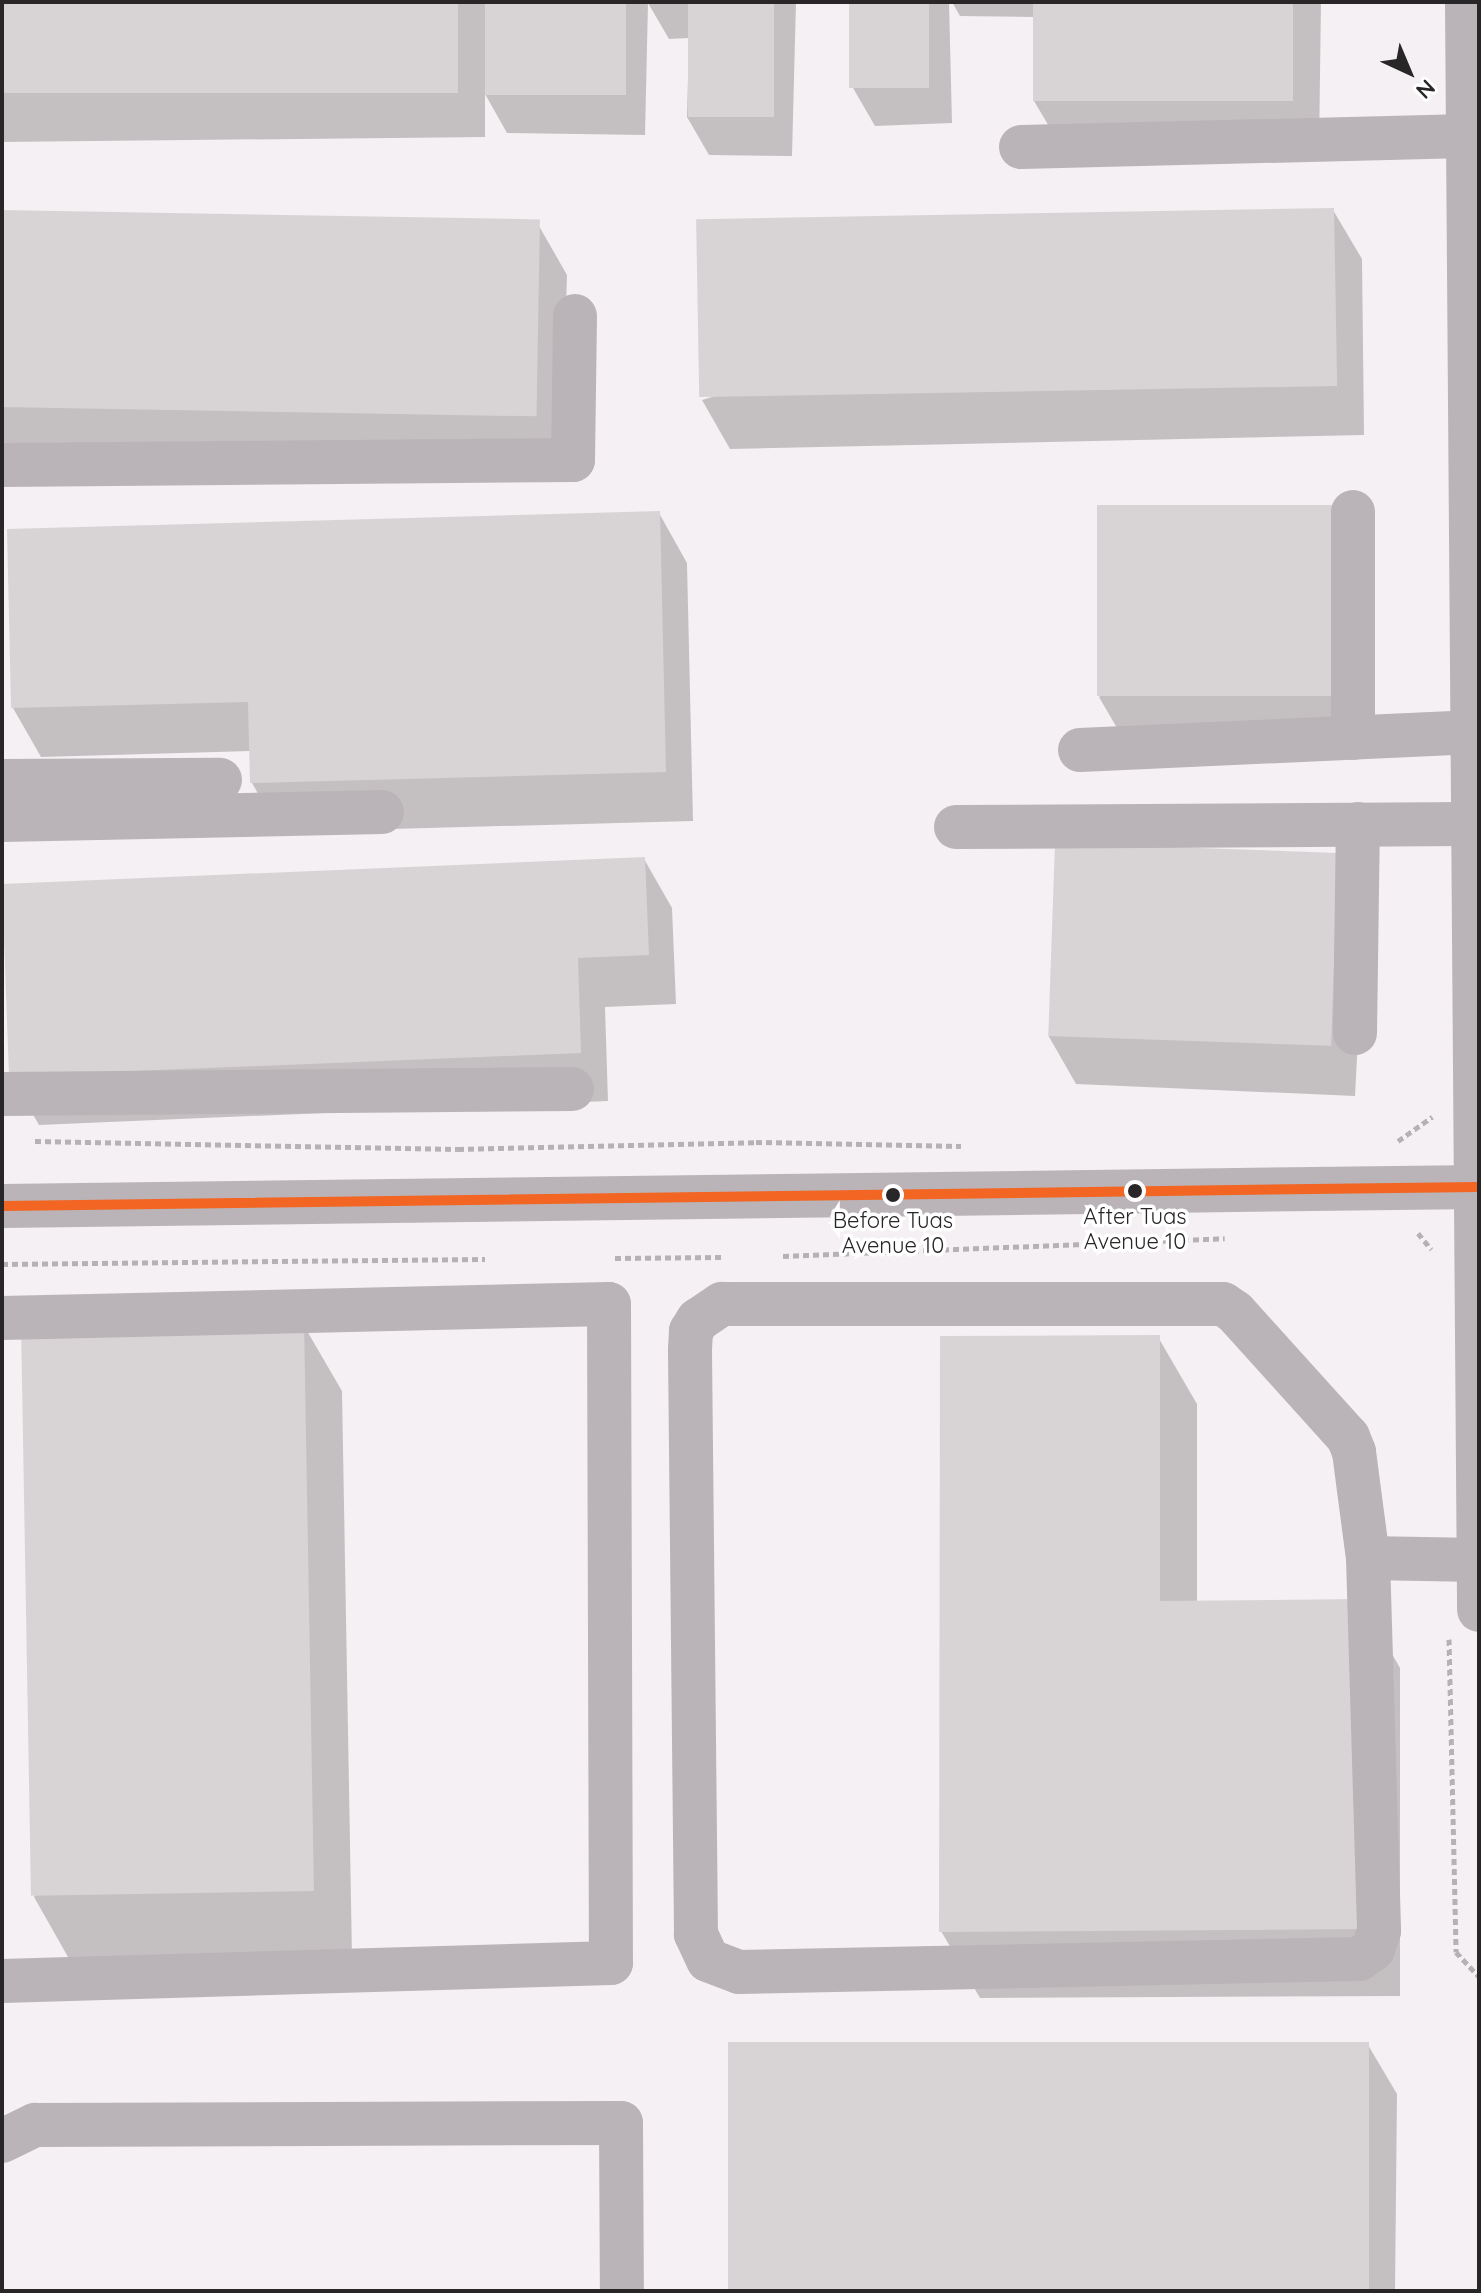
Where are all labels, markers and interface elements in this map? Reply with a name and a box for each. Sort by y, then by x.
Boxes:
north arrow [1369,32,1449,112]
text: N [1410,74,1441,105]
marker: After Tuas Avenue 10 [1127,1183,1143,1199]
marker: Before Tuas Avenue 10 [885,1187,901,1203]
place label: After Tuas Avenue 10 [1083,1203,1187,1254]
place label: Before Tuas Avenue 10 [833,1207,953,1258]

